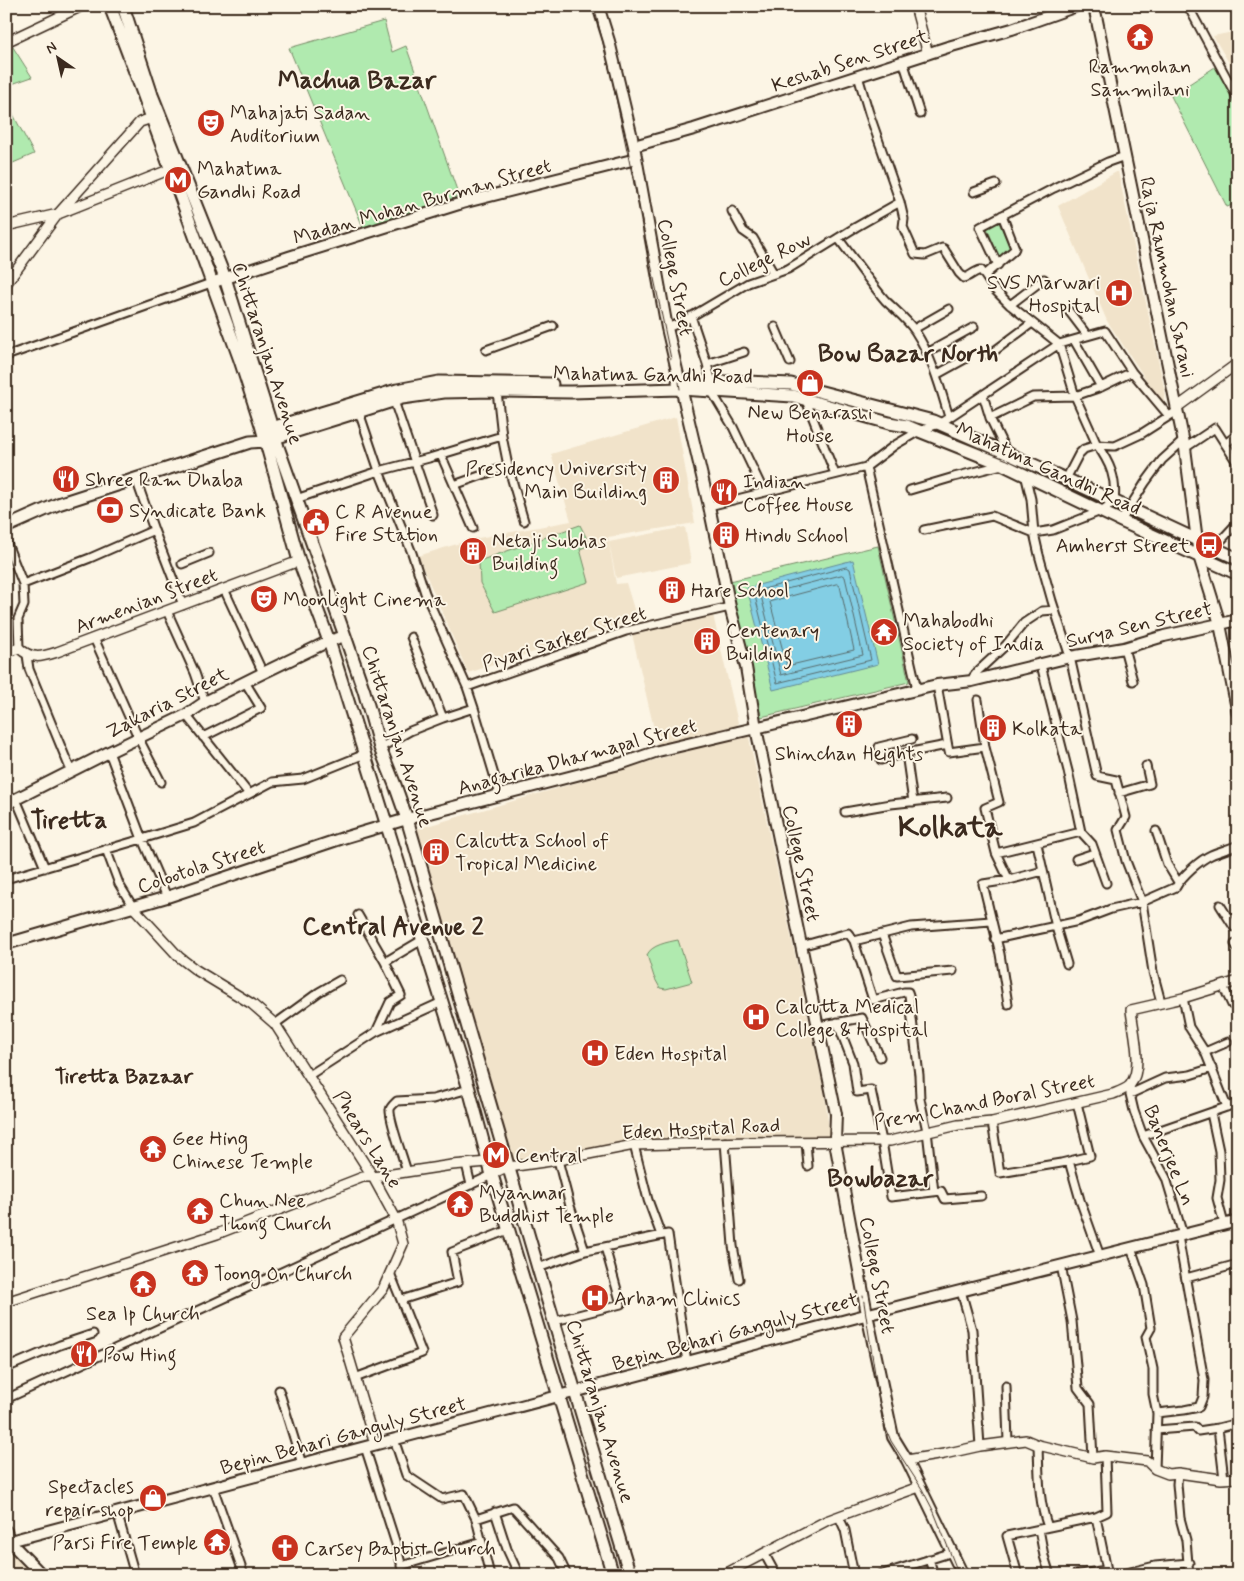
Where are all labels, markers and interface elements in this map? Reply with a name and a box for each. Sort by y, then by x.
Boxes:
temple icon: Rammohan Sammilani [1125,22,1155,52]
street label: Keshab Sen Street [768,23,933,100]
north arrow [32,32,82,82]
text: N [42,38,60,58]
place label: Rammohan Sammilani [1088,54,1192,104]
district label: Machua Bazar [278,65,438,98]
place label: Mahajati Sadan Auditorium [230,100,370,150]
theatre icon: Mahajati Sadan Auditorium [196,108,226,138]
street label: Madan Mohan Burman Street [290,153,554,252]
place label: Mahatma Gandhi Road [197,156,301,206]
metro station icon: Mahatma Gandhi Road [163,165,193,195]
street label: Raja Rammohan Sarani [1132,174,1201,380]
street label: College Street [650,217,699,338]
street label: College Row [714,226,816,294]
street label: Chittaranjan Avenue [224,259,309,448]
place label: SVS Marwari Hospital [987,270,1100,320]
hospital icon: SVS Marwari Hospital [1104,278,1134,308]
district label: Bow Bazar North [818,338,998,371]
street label: Mahatma Gandhi Road [553,360,753,391]
shop icon: New Benarashi House [795,368,825,398]
place label: New Benarashi House [747,400,873,450]
street label: Mahatma Gandhi Road [952,416,1145,522]
place label: Presidency University Main Building [466,456,647,506]
restaurant icon: Shree Ram Dhaba [51,464,81,494]
building icon: Presidency University Main Building [651,465,681,495]
place label: Shree Ram Dhaba [85,467,243,494]
place label: Indian Coffee House [743,469,853,519]
restaurant icon: Indian Coffee House [709,477,739,507]
bank icon: Syndicate Bank [95,495,125,525]
place label: Syndicate Bank [129,498,266,525]
place label: C R Avenue Fire Station [335,499,438,549]
public building icon: C R Avenue Fire Station [301,507,331,537]
building icon: Hindu School [711,520,741,550]
place label: Hindu School [745,523,848,550]
place label: Netaji Subhas Building [492,528,607,580]
bus stop icon: Amherst Street [1194,530,1224,560]
place label: Amherst Street [1056,533,1190,560]
building icon: Netaji Subhas Building [458,536,488,566]
street label: Armenian Street [71,562,222,641]
building icon: Hare School [657,575,687,605]
place label: Hare School [691,578,789,605]
theatre icon: Moonlight Cinema [249,584,279,614]
place label: Moonlight Cinema [283,587,447,614]
street label: Surya Sen Street [1064,596,1215,655]
street label: Piyari Sarker Street [479,600,650,679]
place label: Mahabodhi Society of India [903,608,1044,658]
temple icon: Mahabodhi Society of India [869,617,899,647]
place label: Centenary Building [726,618,819,670]
building icon: Centenary Building [692,626,722,656]
street label: Chittaranjan Avenue [354,642,439,831]
street label: Zakaria Street [102,661,234,746]
building icon: Shinchan Heights [834,709,864,739]
street label: Anagarika Dharmapal Street [455,713,700,804]
building icon: Kolkata [978,713,1008,743]
place label: Kolkata [1012,716,1083,743]
place label: Shinchan Heights [775,741,924,768]
street label: College Street [775,803,826,924]
district label: Tiretta [31,805,108,838]
district label: Kolkata [898,808,1003,847]
place label: Calcutta School of Tropical Medicine [455,828,609,878]
street label: Colootola Street [134,834,269,901]
building icon: Calcutta School of Tropical Medicine [421,837,451,867]
district label: Central Avenue 2 [302,911,485,944]
place label: Calcutta Medical College & Hospital [775,994,928,1044]
hospital icon: Calcutta Medical College & Hospital [741,1002,771,1032]
hospital icon: Eden Hospital [580,1038,610,1068]
place label: Eden Hospital [614,1041,727,1068]
district label: Tiretta Bazaar [55,1063,194,1091]
street label: Prem Chand Boral Street [872,1068,1097,1137]
street label: Phears Lane [326,1086,408,1194]
street label: Banerjee Ln [1136,1101,1201,1210]
street label: Eden Hospital Road [621,1112,781,1147]
place label: Gee Hing Chinese Temple [172,1126,313,1176]
temple icon: Gee Hing Chinese Temple [138,1134,168,1164]
metro station icon: Central [481,1140,511,1170]
place label: Central [515,1143,582,1170]
district label: Bowbazar [827,1163,934,1196]
place label: Myanmar Buddhist Temple [479,1180,614,1230]
place label: Chun Nee Thong Church [219,1188,332,1240]
temple icon: Myanmar Buddhist Temple [445,1189,475,1219]
temple icon: Chun Nee Thong Church [185,1196,215,1226]
street label: College Street [852,1215,901,1336]
temple icon: Toong On Church [180,1258,210,1288]
place label: Toong On Church [214,1261,352,1289]
temple icon: Sea Ip Church [128,1269,158,1299]
hospital icon: Arham Clinics [580,1283,610,1313]
place label: Arham Clinics [614,1286,741,1313]
street label: Bepin Behari Ganguly Street [609,1287,862,1379]
place label: Sea Ip Church [86,1301,200,1328]
street label: Chittaranjan Avenue [559,1317,640,1507]
restaurant icon: Pow Hing [69,1339,99,1369]
place label: Pow Hing [103,1342,177,1371]
street label: Bepin Behari Ganguly Street [217,1391,470,1483]
place label: Spectacles repair shop [45,1474,134,1524]
shop icon: Spectacles repair shop [138,1483,168,1513]
temple icon: Parsi Fire Temple [202,1527,232,1557]
place label: Parsi Fire Temple [52,1530,198,1557]
church icon: Carsey Baptist Church [270,1533,300,1563]
place label: Carsey Baptist Church [304,1536,496,1563]

